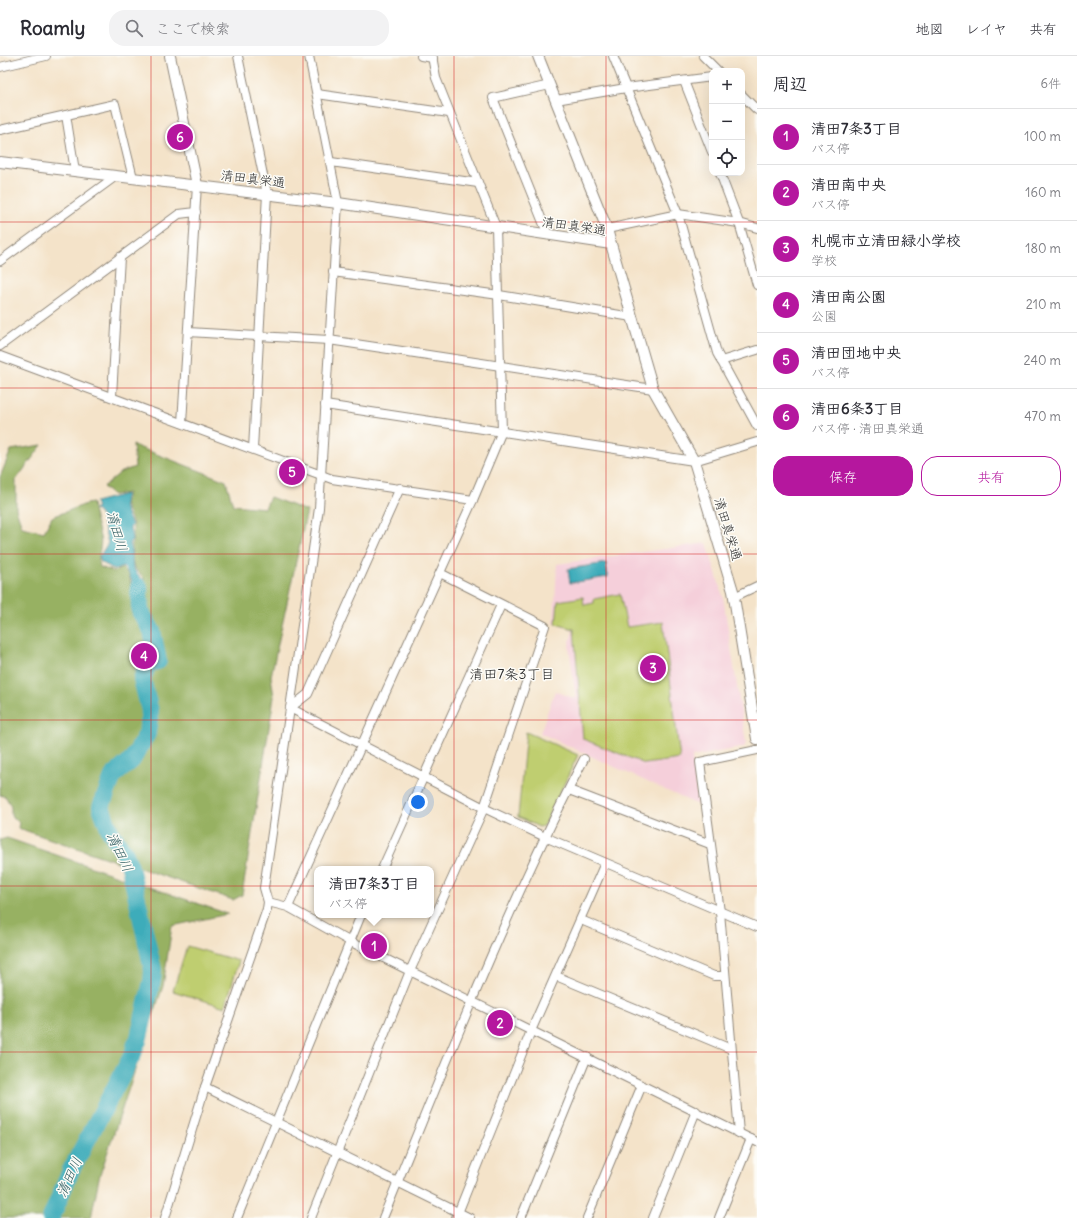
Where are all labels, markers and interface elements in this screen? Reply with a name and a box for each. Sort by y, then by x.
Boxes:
search box [109,10,389,46]
text: Roamly [20,16,85,40]
icon: search [123,17,145,39]
text: ここで検索 [155,19,230,38]
text: 地図 [916,20,944,38]
text: レイヤ [966,20,1007,38]
text: 共有 [1029,20,1057,38]
map controls [709,68,745,176]
button: + [709,68,745,104]
text: 周辺 [773,73,807,95]
text: 6件 [1040,75,1061,92]
button: − [709,104,745,140]
text: 清田7条3丁目 [811,119,902,138]
pin: 6 [167,122,193,152]
text: 1 [783,128,789,145]
text: 100 m [1024,128,1061,145]
button: locate [709,140,745,176]
text: バス停 [811,140,850,157]
street label: 清田真栄通 [220,167,286,191]
text: 清田南中央 [811,175,886,194]
text: 2 [782,184,790,201]
text: 160 m [1025,184,1061,201]
text: バス停 [811,196,850,213]
street label: 清田真栄通 [541,213,607,239]
text: 札幌市立清田緑小学校 [811,231,961,250]
text: 3 [782,240,790,257]
text: 180 m [1025,240,1061,257]
text: 学校 [811,252,837,269]
text: 清田南公園 [811,287,886,306]
text: 4 [782,296,790,313]
text: 210 m [1026,296,1061,313]
text: 公園 [811,308,837,325]
text: 清田団地中央 [811,343,901,362]
text: 5 [782,352,790,369]
text: 240 m [1024,352,1061,369]
text: バス停 [811,364,850,381]
text: 清田6条3丁目 [811,399,903,418]
text: 6 [782,408,790,425]
text: 470 m [1024,408,1061,425]
text: バス停 · 清田真栄通 [811,420,924,437]
button: 保存 [773,456,913,496]
button: 共有 [921,456,1061,496]
pin: 5 [279,457,305,487]
street label: 清田真栄通 [710,495,746,563]
water label: 清田川 [103,508,131,554]
pin: 4 [131,641,157,671]
pin: 3 [640,653,666,683]
district label: 清田7条3丁目 [470,665,554,683]
your location [408,792,428,812]
water label: 清田川 [103,829,137,875]
popup [314,866,434,918]
text: 清田7条3丁目 [329,874,419,893]
text: バス停 [329,895,368,912]
pin: 1 [361,931,387,961]
pin: 2 [487,1008,513,1038]
water label: 清田川 [52,1154,86,1200]

